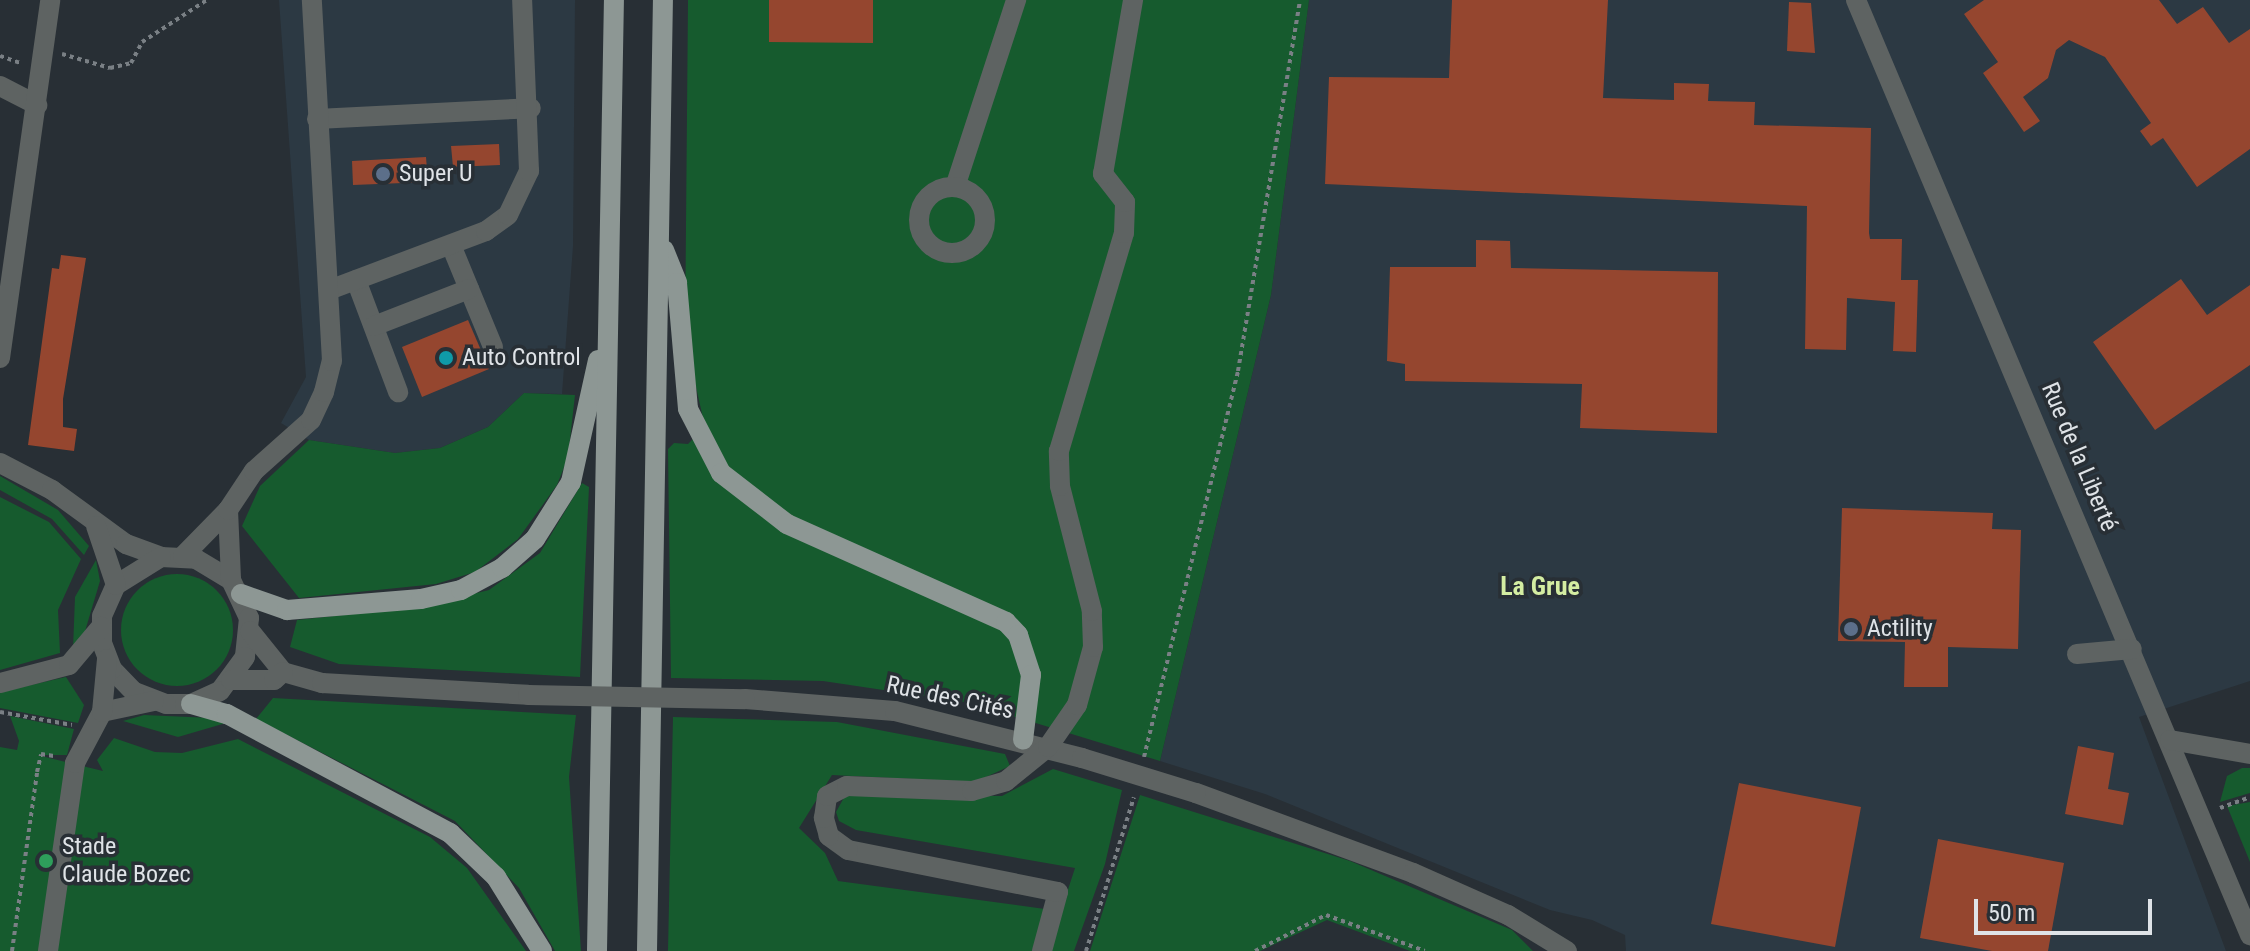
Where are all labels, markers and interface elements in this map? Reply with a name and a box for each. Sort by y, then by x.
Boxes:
place label: Super U [399,160,472,188]
marker: Super U [374,165,392,183]
place label: Auto Control [462,344,581,372]
marker: Auto Control [437,349,455,367]
street label: Rue de la Liberté [2035,378,2123,536]
district label: La Grue [1500,571,1580,603]
place label: Actility [1867,615,1933,643]
marker: Actility [1842,620,1860,638]
street label: Rue des Cités [884,670,1016,726]
place label: Stade Claude Bozec [62,833,191,889]
marker: Stade Claude Bozec [37,852,55,870]
scale bar [1978,883,2156,933]
text: 50 m [1988,899,2035,927]

